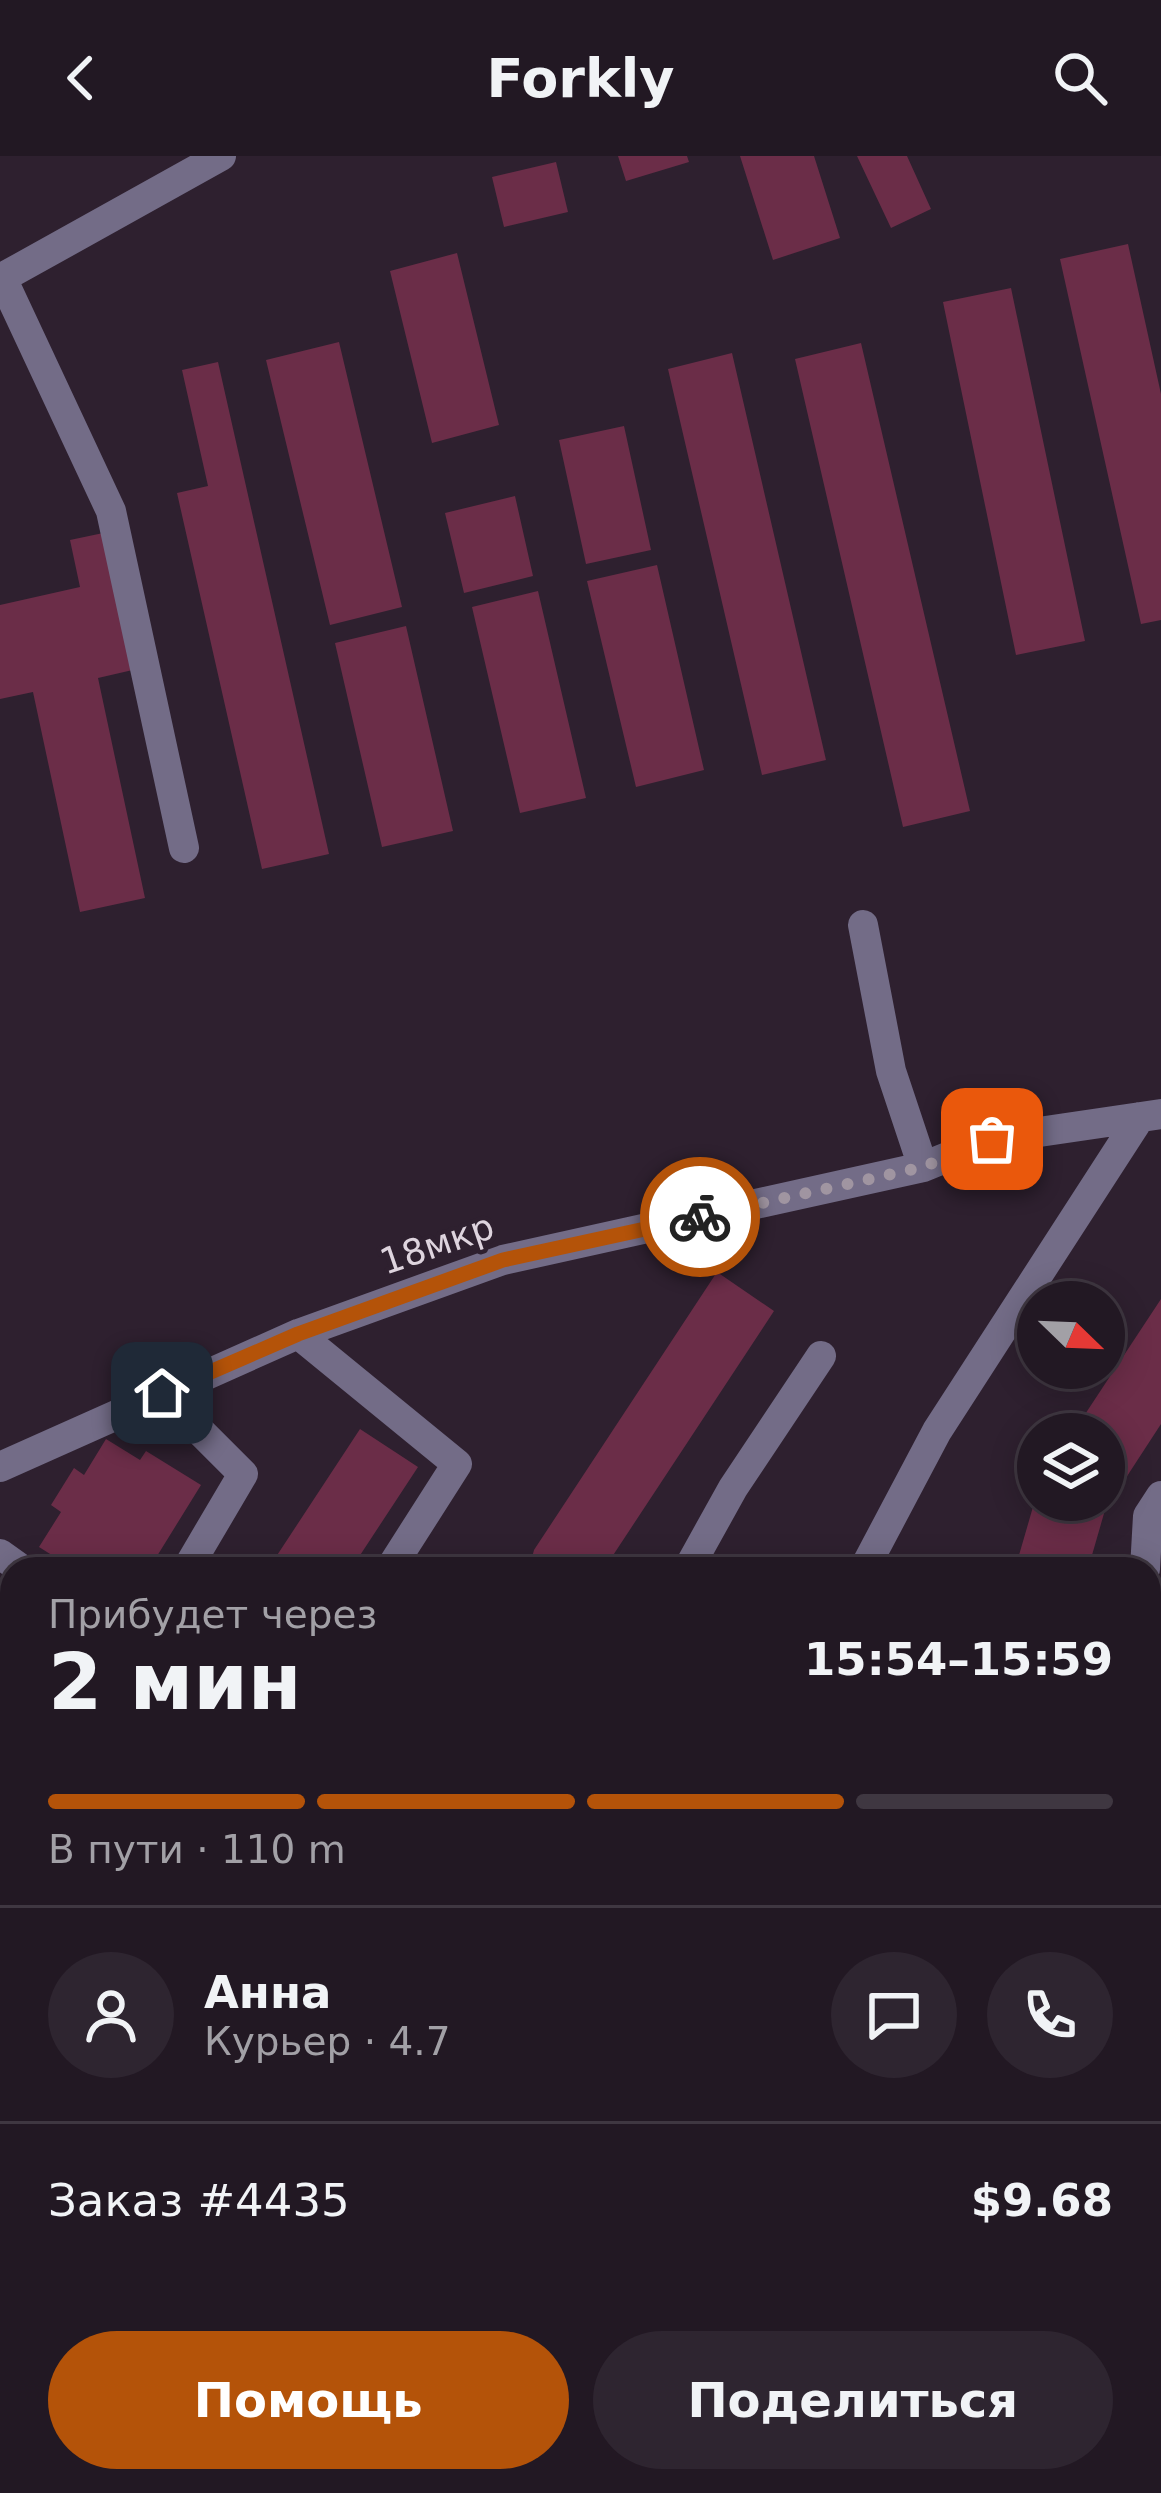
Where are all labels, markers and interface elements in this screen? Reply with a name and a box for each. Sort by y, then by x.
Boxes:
icon: back [48,45,114,111]
icon: search [1047,45,1113,111]
text: Forkly [486,47,675,110]
pin [941,1088,1043,1190]
icon: bag [959,1106,1025,1172]
courier [640,1157,760,1277]
icon: bike [667,1184,733,1250]
street label: 18мкр [375,1205,499,1283]
north arrow [1017,1281,1125,1389]
map controls [1017,1281,1125,1521]
pin [111,1342,213,1444]
icon: home [129,1360,195,1426]
button: layers [1017,1413,1125,1521]
text: Прибудет через [48,1592,377,1637]
text: 15:54–15:59 [804,1633,1113,1686]
text: 2 мин [48,1637,302,1727]
text: В пути · 110 m [48,1827,346,1872]
button: person [48,1952,174,2078]
button: chat [831,1952,957,2078]
button: phone [987,1952,1113,2078]
text: Анна [204,1966,331,2019]
text: Курьер · 4.7 [204,2019,450,2064]
text: Заказ #4435 [48,2174,350,2227]
text: $9.68 [971,2174,1113,2227]
button: Помощь [48,2331,569,2469]
button: Поделиться [593,2331,1113,2469]

